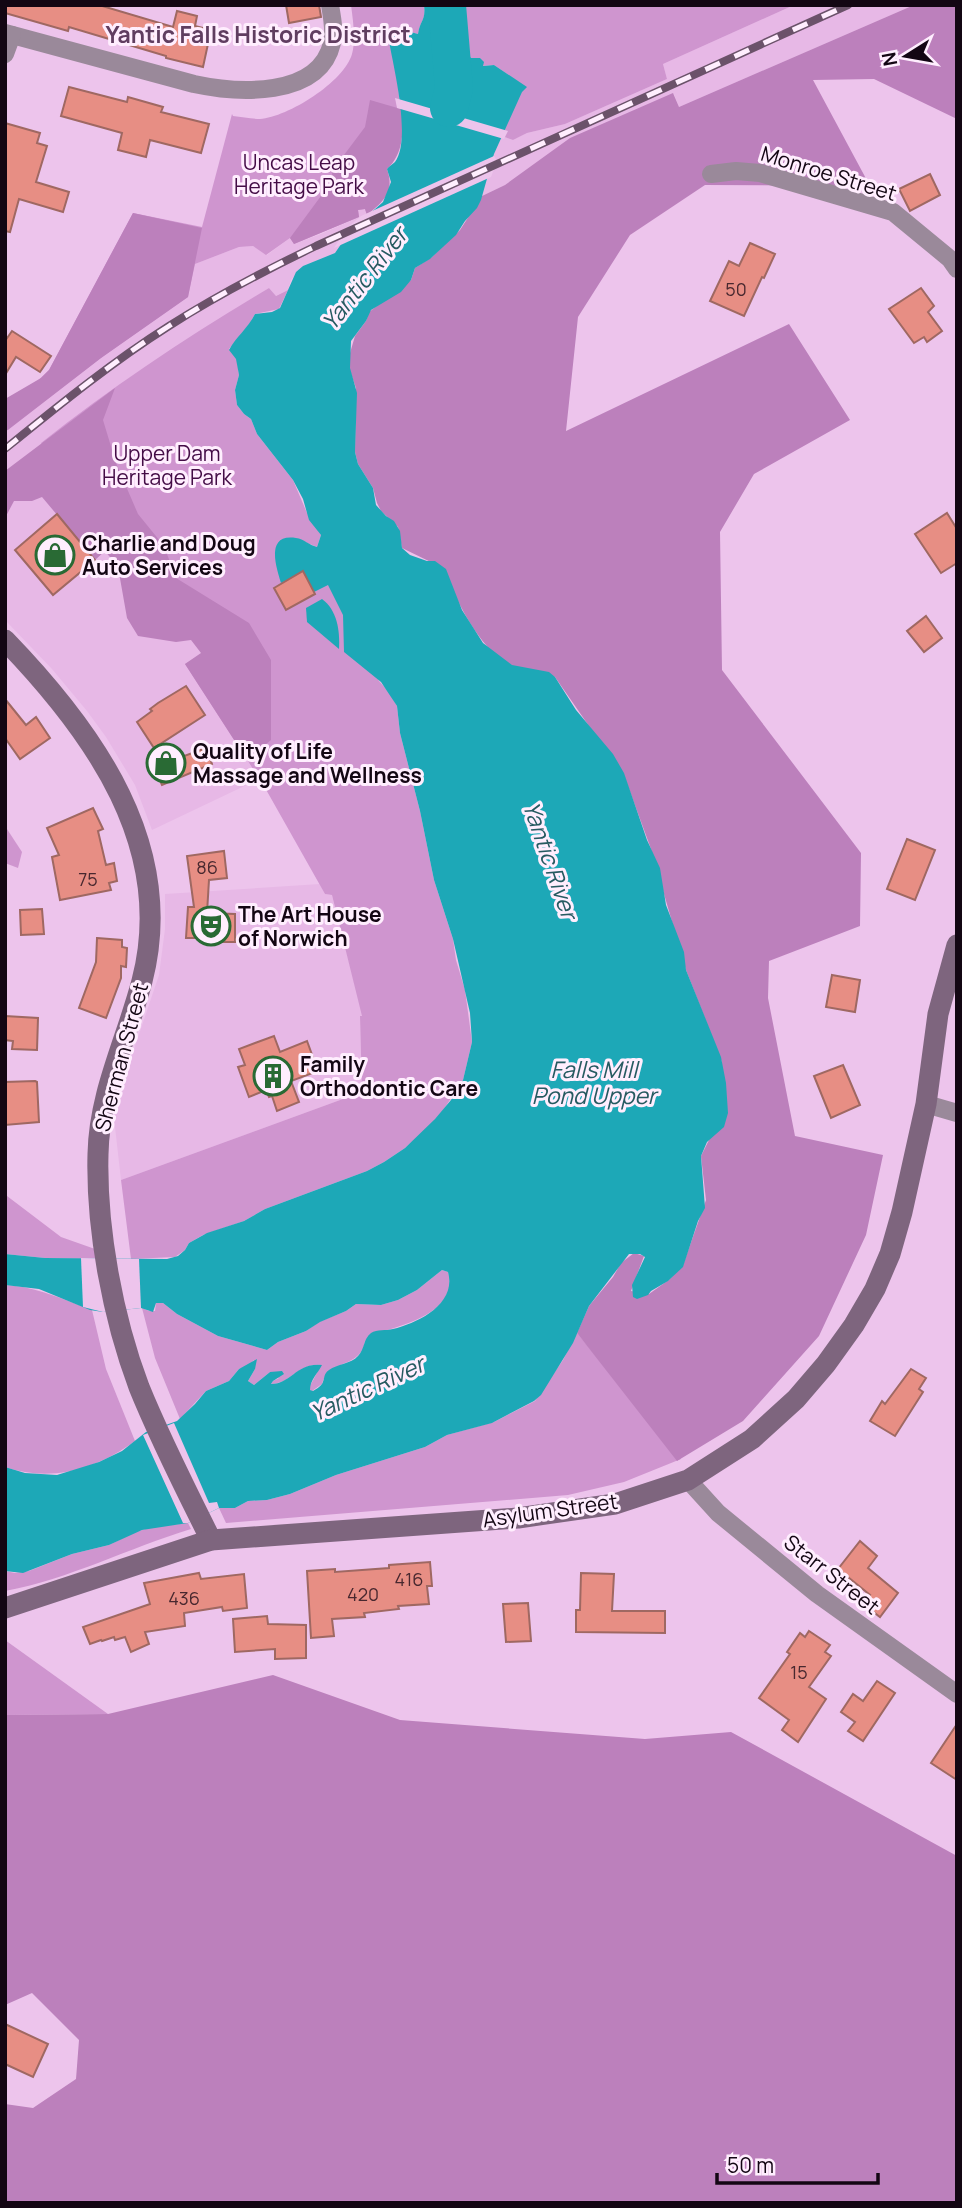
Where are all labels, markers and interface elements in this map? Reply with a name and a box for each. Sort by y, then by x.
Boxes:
district label: Yantic Falls Historic District [105,18,411,50]
north arrow [871,21,941,91]
text: N [875,50,903,68]
street label: Monroe Street [758,139,900,207]
park label: Uncas Leap Heritage Park [234,148,365,200]
water label: Yantic River [314,218,416,336]
house number: 50 [725,277,747,301]
park label: Upper Dam Heritage Park [102,439,233,491]
place label: Charlie and Doug Auto Services [82,529,256,581]
shop icon: Charlie and Doug Auto Services [34,534,76,576]
place label: Quality of Life Massage and Wellness [193,737,422,789]
shop icon: Quality of Life Massage and Wellness [145,742,187,784]
water label: Yantic River [516,797,587,926]
house number: 86 [196,855,218,879]
house number: 75 [78,867,98,891]
place label: The Art House of Norwich [238,900,382,952]
theatre icon: The Art House of Norwich [190,905,232,947]
street label: Sherman Street [88,979,154,1135]
place label: Family Orthodontic Care [300,1050,478,1102]
water label: Falls Mill Pond Upper [532,1053,659,1111]
building icon: Family Orthodontic Care [252,1055,294,1097]
water label: Yantic River [305,1347,432,1428]
street label: Asylum Street [481,1487,619,1533]
street label: Starr Street [778,1528,886,1620]
house number: 416 [395,1567,423,1591]
house number: 420 [347,1582,379,1606]
house number: 436 [168,1586,200,1610]
house number: 15 [790,1660,808,1684]
scale bar [717,2142,878,2186]
text: 50 m [727,2151,774,2179]

